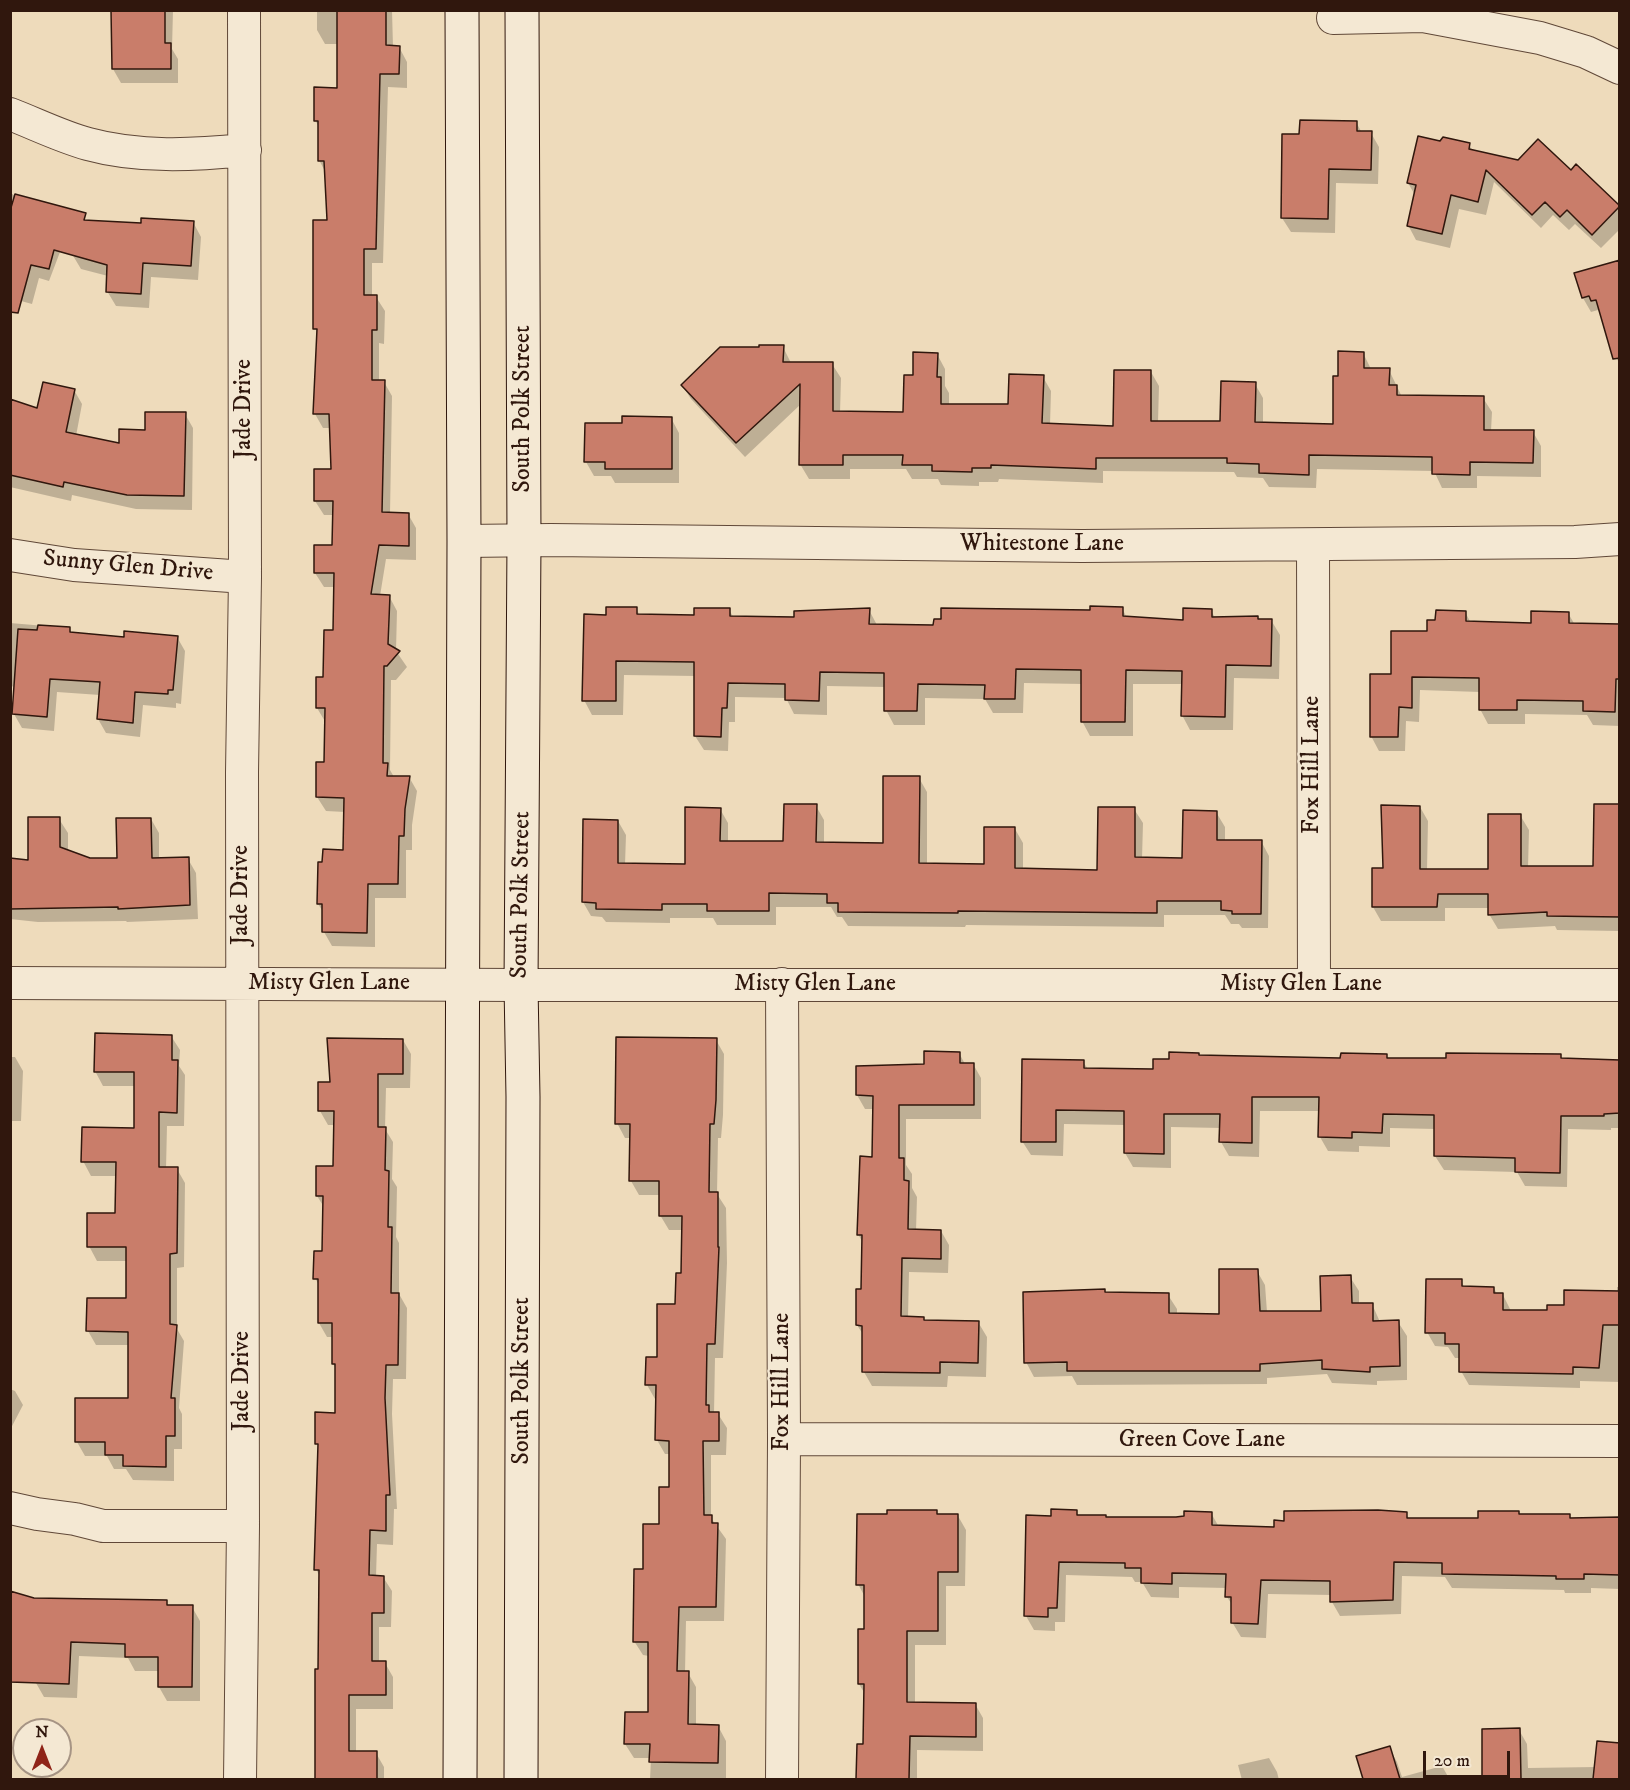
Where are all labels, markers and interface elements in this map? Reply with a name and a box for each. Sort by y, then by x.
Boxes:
street label: South Polk Street [510,325,538,493]
street label: Jade Drive [231,359,259,459]
street label: Whitestone Lane [960,531,1124,559]
street label: Sunny Glen Drive [42,545,214,589]
street label: Fox Hill Lane [1299,696,1327,834]
street label: South Polk Street [506,811,538,979]
street label: Jade Drive [228,845,256,945]
street label: Misty Glen Lane [248,970,410,998]
street label: Misty Glen Lane [734,971,896,999]
street label: Misty Glen Lane [1220,971,1382,999]
street label: South Polk Street [509,1297,537,1465]
street label: Fox Hill Lane [769,1313,797,1451]
street label: Jade Drive [229,1331,257,1431]
street label: Green Cove Lane [1119,1427,1285,1455]
north arrow [12,1718,72,1778]
text: N [35,1722,49,1742]
scale bar [1426,1739,1513,1777]
text: 20 m [1434,1750,1470,1772]

